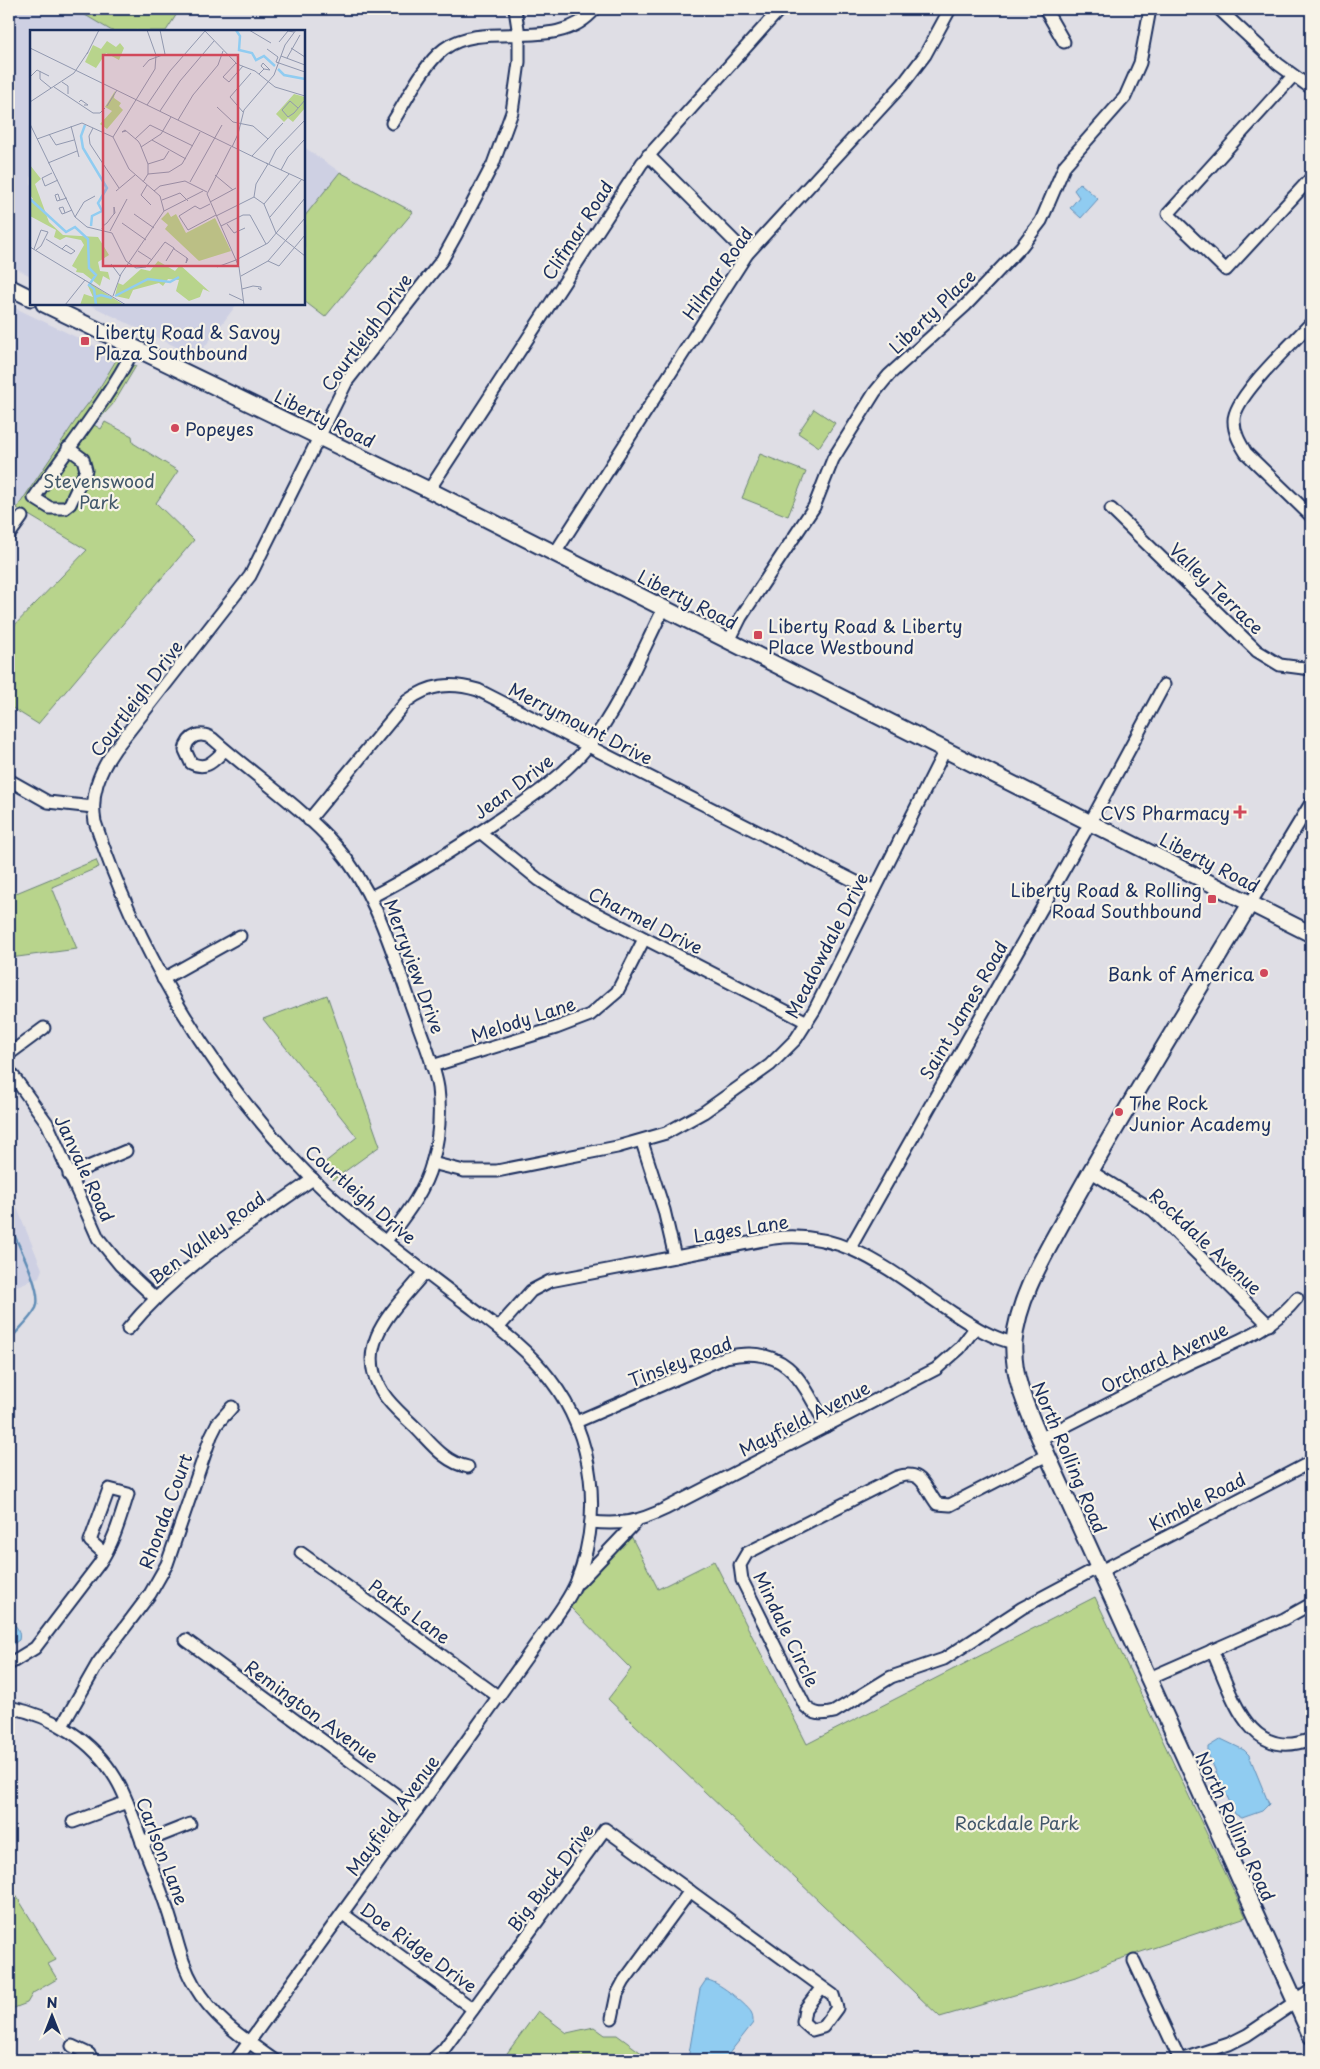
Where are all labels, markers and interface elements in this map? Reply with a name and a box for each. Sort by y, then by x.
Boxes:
inset map [30,30,305,305]
street label: Clifmar Road [535,175,619,285]
street label: Hilmar Road [675,221,759,325]
street label: Liberty Place [882,262,982,360]
street label: Courtleigh Drive [314,267,418,397]
place label: Liberty Road & Savoy Plaza Southbound [95,318,281,366]
marker: Liberty Road & Savoy Plaza Southbound [79,335,91,347]
street label: Liberty Road [270,382,380,454]
place label: Popeyes [185,415,254,442]
marker: Popeyes [169,422,181,434]
park label: Stevenswood Park [43,467,155,515]
street label: Valley Terrace [1164,536,1270,640]
street label: Liberty Road [633,562,743,636]
place label: Liberty Road & Liberty Place Westbound [768,612,963,660]
marker: Liberty Road & Liberty Place Westbound [752,629,764,641]
street label: Courtleigh Drive [83,634,189,762]
street label: Merrymount Drive [504,675,658,771]
street label: Jean Drive [467,747,559,825]
place label: CVS Pharmacy [1100,799,1230,826]
marker: CVS Pharmacy [1234,806,1246,818]
street label: Liberty Road [1155,825,1265,899]
street label: Meadowdale Drive [778,867,874,1023]
place label: Liberty Road & Rolling Road Southbound [1010,876,1202,924]
street label: Charmel Drive [584,880,708,960]
marker: Liberty Road & Rolling Road Southbound [1206,893,1218,905]
street label: Merryview Drive [378,895,452,1037]
street label: Saint James Road [912,936,1014,1084]
place label: Bank of America [1108,960,1255,987]
marker: Bank of America [1258,967,1270,979]
street label: Melody Lane [467,989,579,1049]
place label: The Rock Junior Academy [1129,1089,1271,1137]
marker: The Rock Junior Academy [1113,1106,1125,1118]
street label: Janvale Road [48,1110,122,1226]
street label: Courtleigh Drive [299,1138,423,1250]
street label: Rockdale Avenue [1144,1181,1269,1301]
street label: Ben Valley Road [143,1184,271,1290]
street label: Lages Lane [692,1207,790,1249]
street label: Orchard Avenue [1096,1314,1232,1400]
street label: Tinsley Road [624,1329,736,1393]
street label: Mayfield Avenue [734,1373,874,1463]
street label: North Rolling Road [1026,1377,1114,1537]
street label: Rhonda Court [132,1449,198,1573]
street label: Kimble Road [1144,1465,1250,1537]
street label: Mindale Circle [747,1566,827,1692]
street label: Parks Lane [363,1572,457,1650]
street label: Remington Avenue [239,1653,385,1769]
street label: North Rolling Road [1189,1747,1283,1905]
street label: Mayfield Avenue [339,1749,445,1881]
street label: Carlson Lane [130,1793,196,1909]
park label: Rockdale Park [955,1809,1079,1836]
street label: Big Buck Drive [500,1817,600,1937]
street label: Doe Ridge Drive [355,1895,483,1999]
north arrow [28,1992,78,2042]
text: N [46,1992,58,2013]

